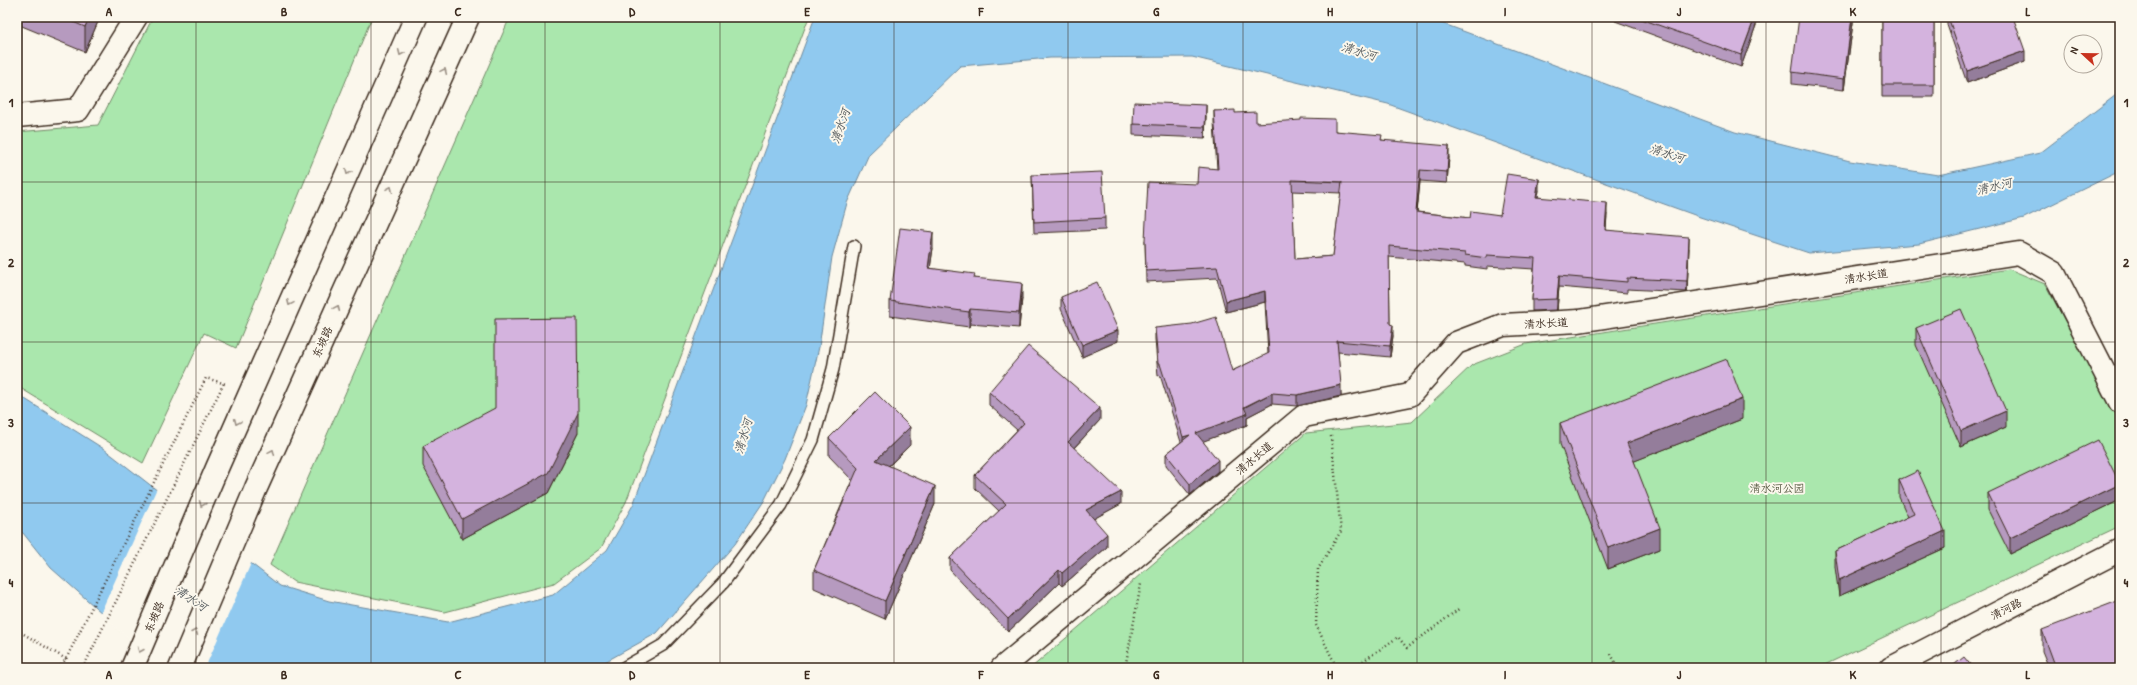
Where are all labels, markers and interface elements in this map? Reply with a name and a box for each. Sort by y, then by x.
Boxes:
text: A [106,2,113,20]
text: B [281,2,288,20]
text: C [454,2,462,20]
text: D [629,2,636,20]
text: E [804,2,810,20]
text: F [978,2,985,20]
text: G [1153,2,1160,20]
text: H [1327,2,1333,20]
text: I [1503,2,1507,20]
text: J [1677,2,1682,20]
text: K [1850,2,1857,20]
text: L [2026,2,2031,20]
north arrow [2063,34,2103,74]
water label: 清水河 [1339,38,1381,65]
text: N [2066,45,2081,56]
one-way arrow [397,49,405,56]
one-way arrow [439,67,447,75]
text: 1 [9,93,14,111]
text: 1 [2124,93,2129,111]
water label: 清水河 [826,104,855,146]
water label: 清水河 [1647,139,1689,167]
one-way arrow [345,167,353,175]
water label: 清水河 [1974,173,2015,199]
one-way arrow [385,186,393,194]
text: 2 [8,253,15,271]
text: 2 [2123,253,2130,271]
street label: 清水长道 [1843,266,1889,286]
one-way arrow [287,299,295,307]
one-way arrow [332,305,340,312]
street label: 清水长道 [1524,315,1568,331]
street label: 东坡路 [309,324,335,360]
text: 3 [8,413,14,431]
text: 3 [2123,413,2129,431]
water label: 清水河 [730,414,757,456]
one-way arrow [234,419,242,426]
street label: 清水长道 [1233,438,1275,478]
one-way arrow [267,449,275,456]
park label: 清水河公园 [1750,481,1805,495]
one-way arrow [198,501,206,508]
text: 4 [9,573,14,591]
text: 4 [2124,573,2129,591]
water label: 清水河 [171,581,212,616]
street label: 清河路 [1988,595,2024,623]
street label: 东坡路 [141,599,167,635]
one-way arrow [190,629,198,637]
one-way arrow [137,645,145,653]
text: A [106,665,113,683]
text: B [281,665,288,683]
text: C [454,665,462,683]
text: D [629,665,636,683]
text: E [804,665,810,683]
text: F [978,665,985,683]
text: G [1153,665,1160,683]
text: H [1327,665,1333,683]
text: I [1503,665,1507,683]
text: J [1677,665,1682,683]
text: K [1850,665,1857,683]
text: L [2026,665,2031,683]

